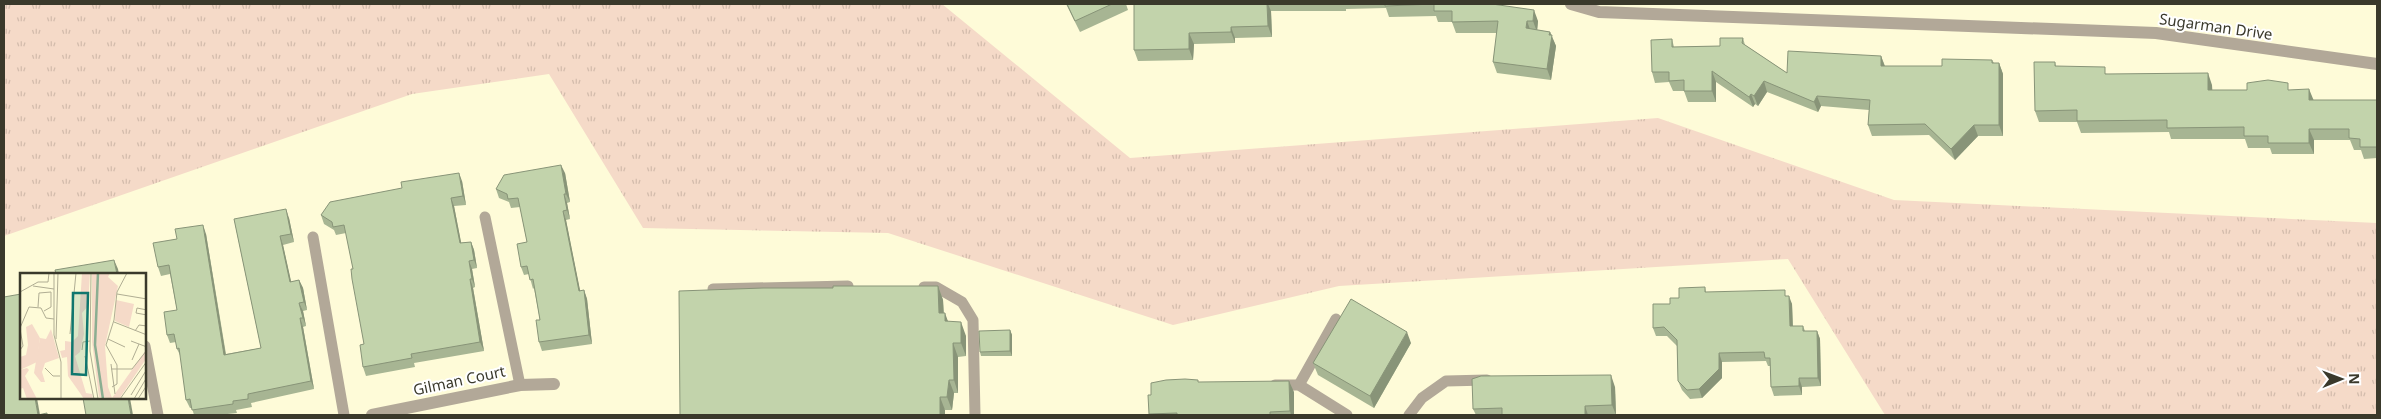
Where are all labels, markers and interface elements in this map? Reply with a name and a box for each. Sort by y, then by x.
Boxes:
street label: Sugarman Drive [2158,8,2274,44]
inset map [20,273,146,399]
north arrow [2316,354,2366,404]
street label: Gilman Court [411,360,507,400]
text: N [2345,373,2364,385]

